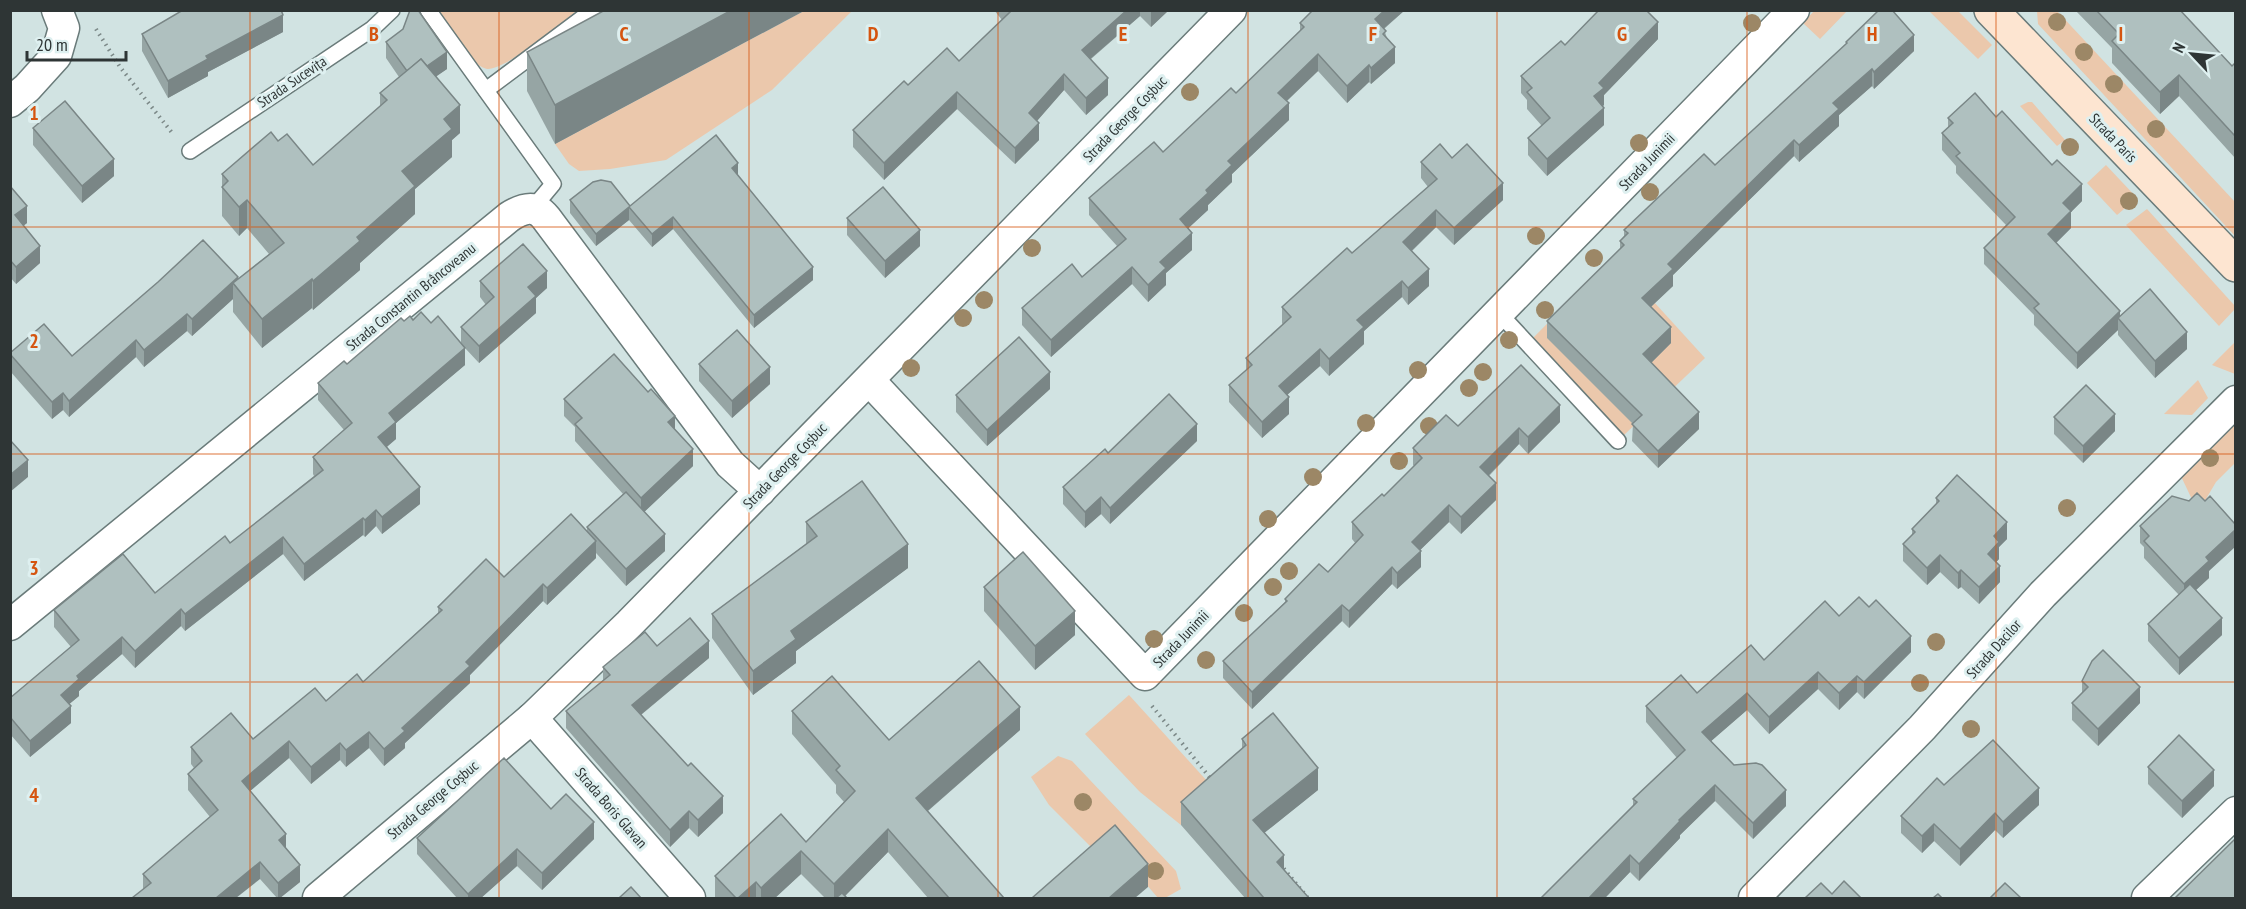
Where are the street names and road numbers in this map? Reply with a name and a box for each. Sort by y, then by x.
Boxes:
street label: Strada Sucevița [253,51,330,112]
street label: Strada George Coșbuc [1079,71,1171,166]
street label: Strada Paris [2085,109,2141,166]
street label: Strada Junimii [1615,129,1679,194]
street label: Strada Constantin Brâncoveanu [342,239,479,355]
street label: Strada George Coșbuc [739,418,831,513]
street label: Strada Junimii [1149,606,1213,671]
street label: Strada Dacilor [1962,615,2026,682]
street label: Strada George Coșbuc [383,756,482,843]
street label: Strada Boris Glavan [571,763,652,852]

